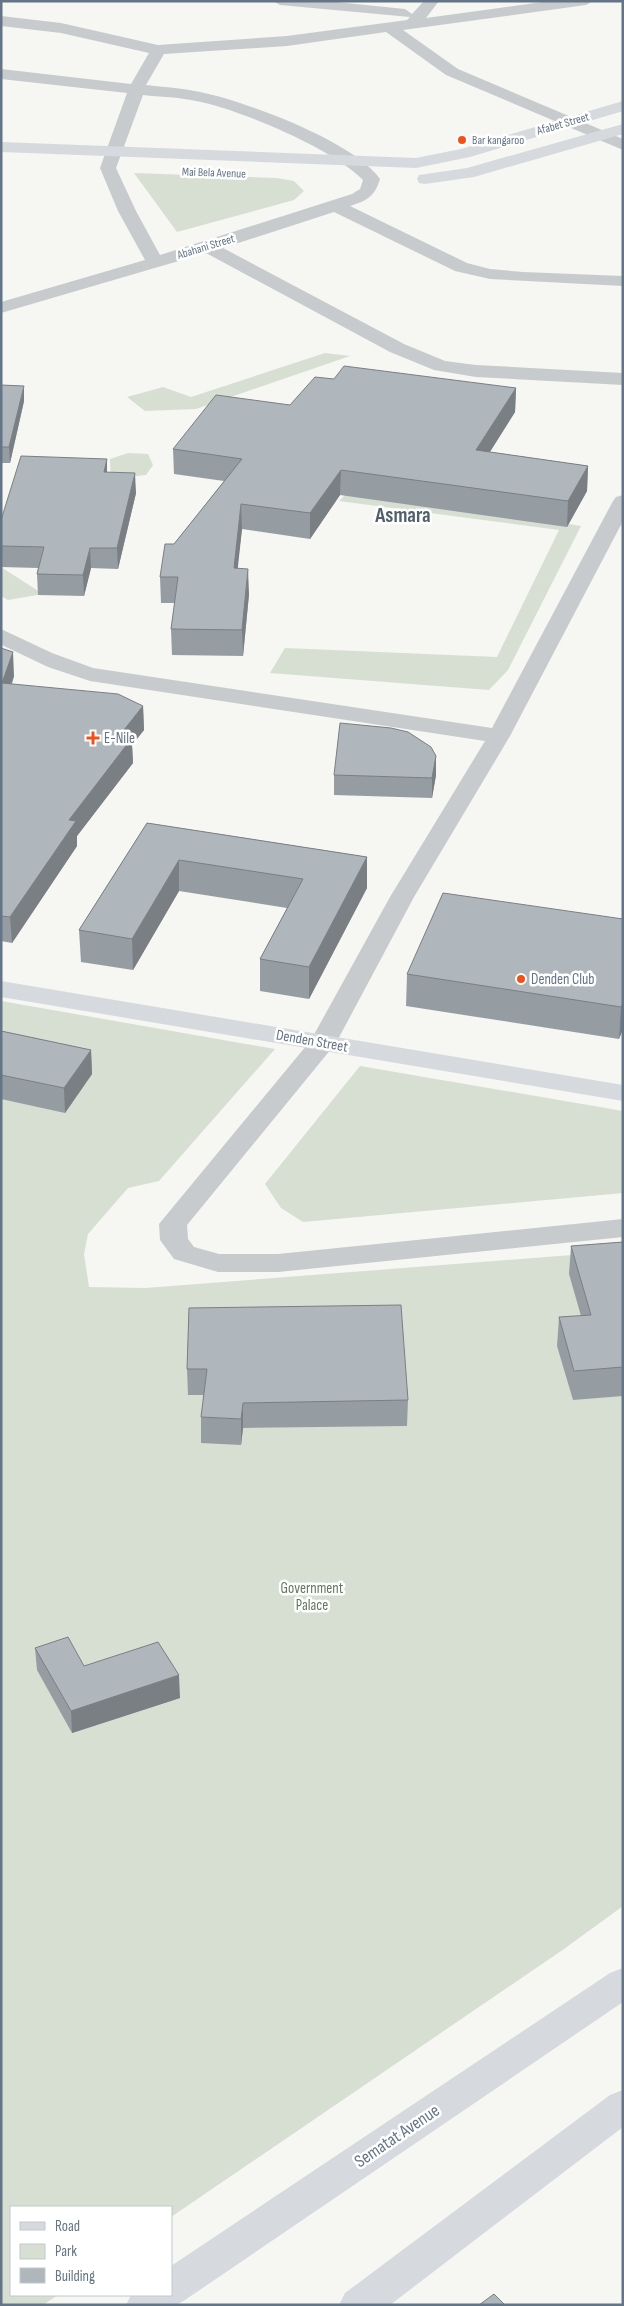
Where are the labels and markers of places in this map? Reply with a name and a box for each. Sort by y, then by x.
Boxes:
place label: Bar kangaroo [472,133,524,148]
marker: Bar kangaroo [456,134,468,146]
place label: E-Nile [104,729,135,748]
marker: E-Nile [86,731,100,745]
place label: Denden Club [531,970,594,989]
marker: Denden Club [515,973,527,985]

